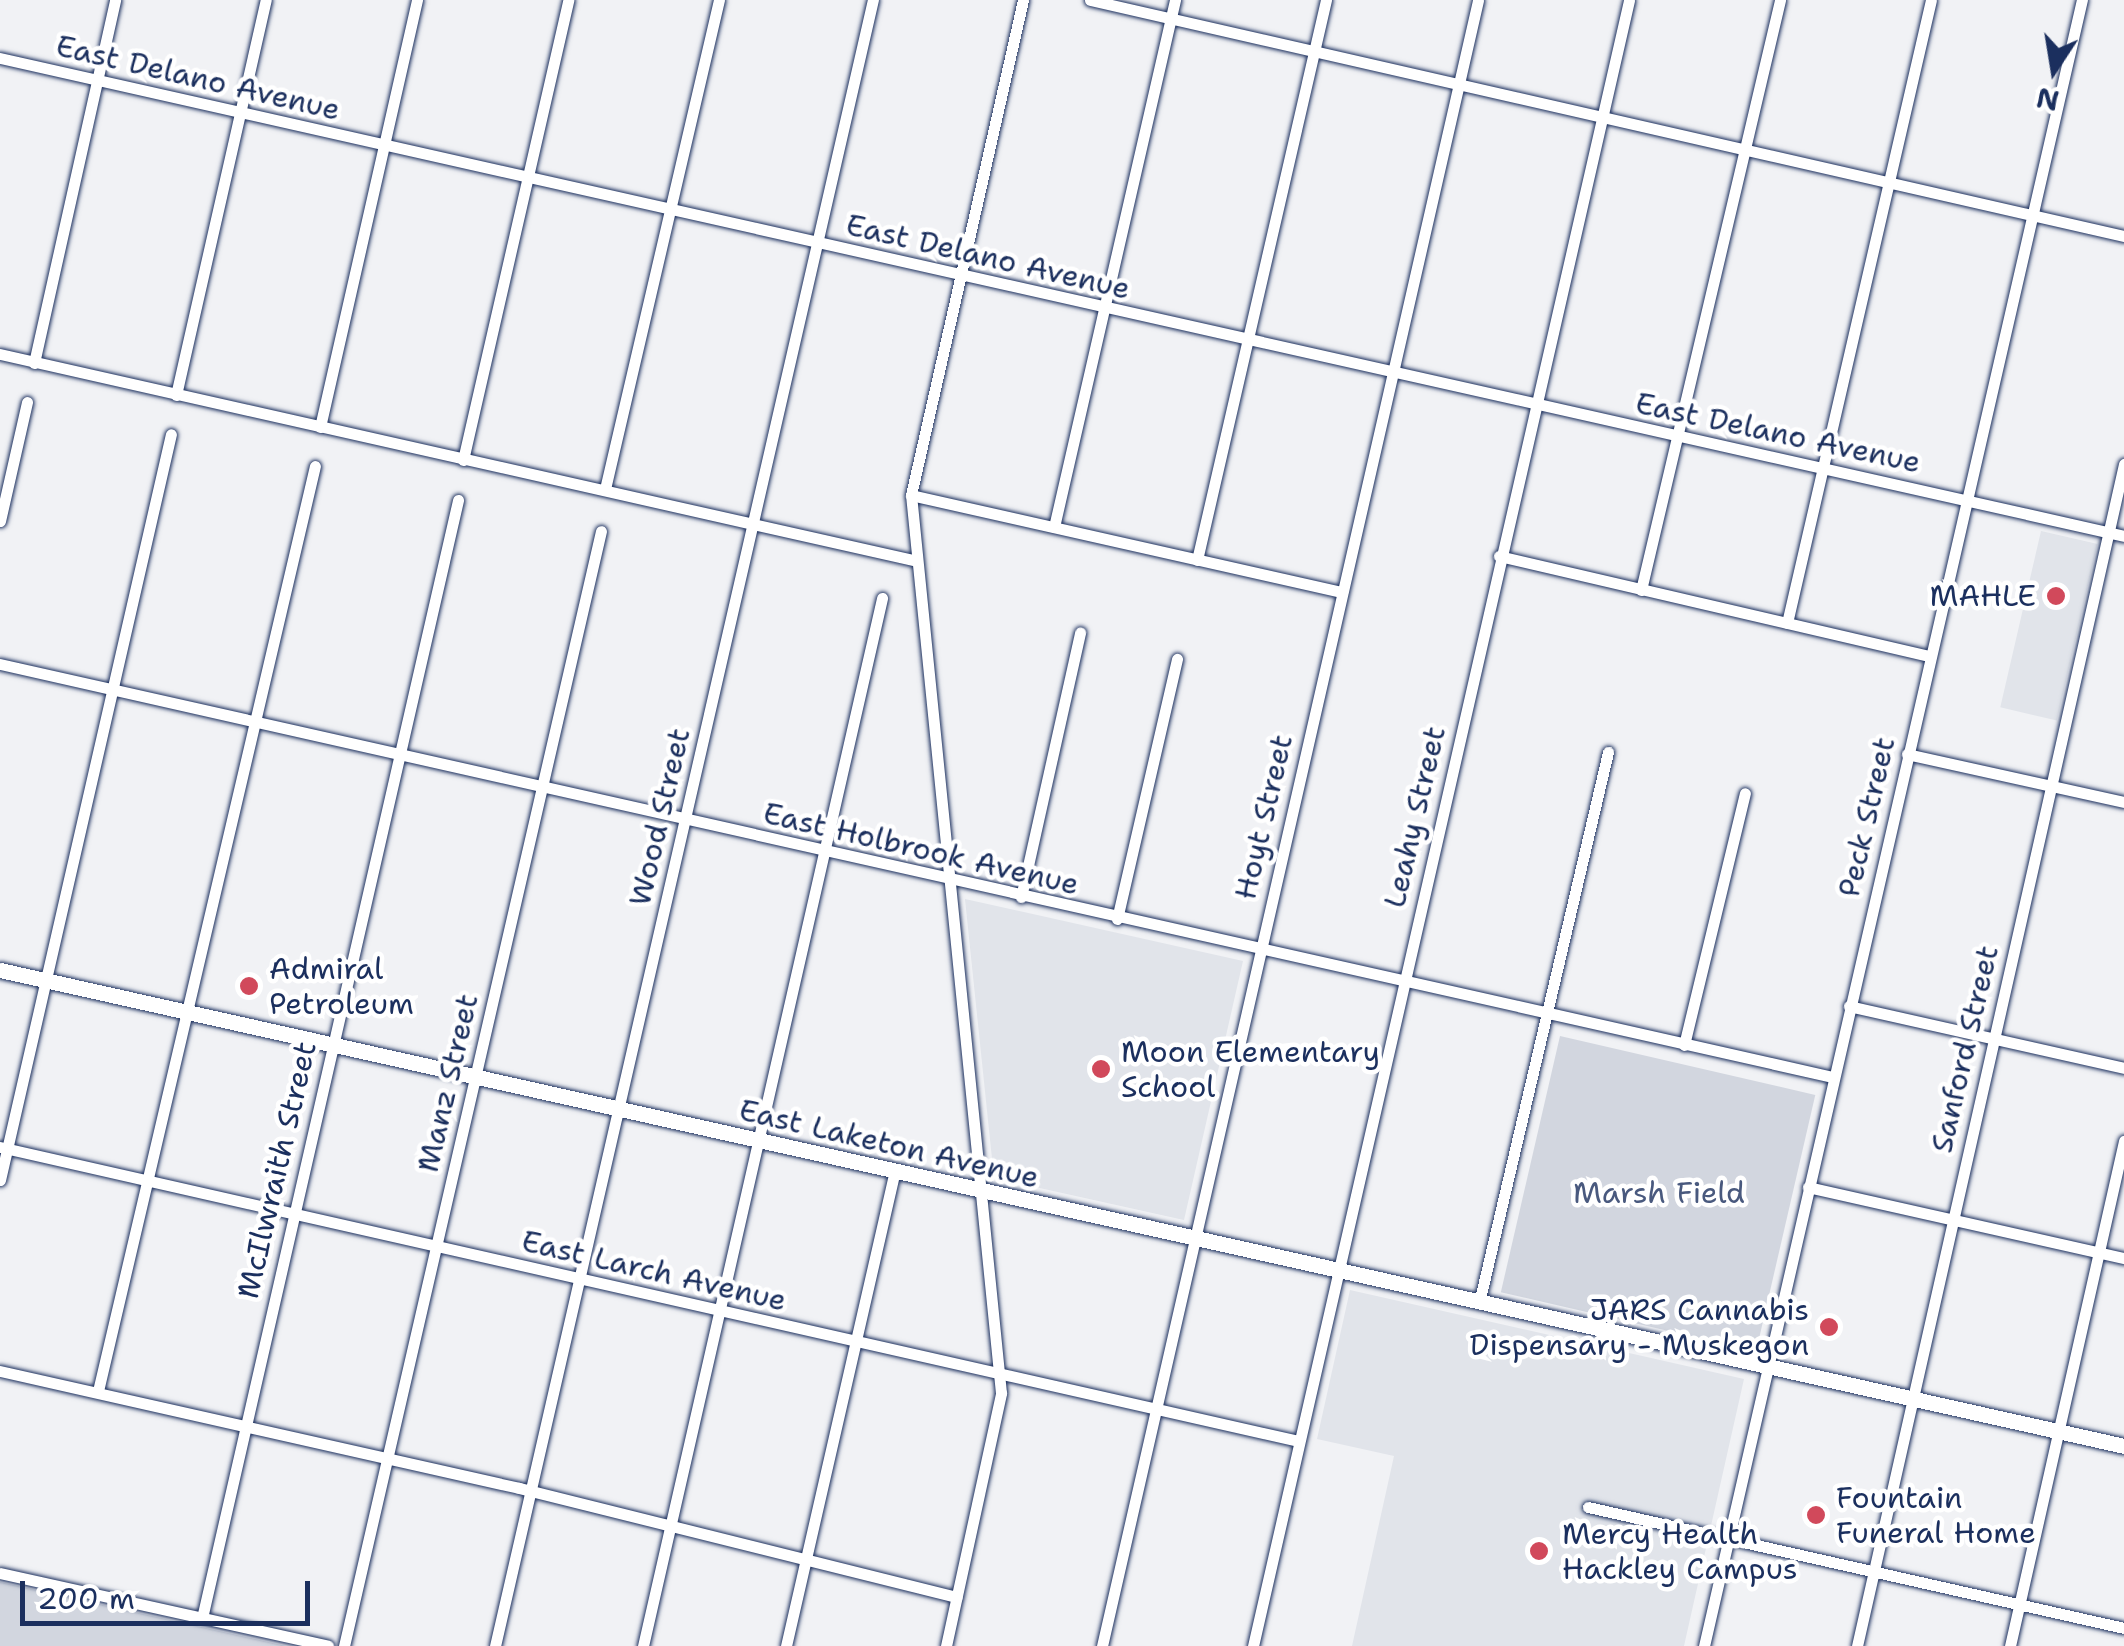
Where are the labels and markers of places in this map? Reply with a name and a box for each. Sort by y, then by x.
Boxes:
place label: MAHLE [1930,578,2036,614]
marker: MAHLE [2045,585,2067,607]
place label: Admiral Petroleum [269,951,414,1022]
marker: Admiral Petroleum [238,975,260,997]
place label: Moon Elementary School [1121,1034,1380,1104]
marker: Moon Elementary School [1090,1058,1112,1080]
place label: JARS Cannabis Dispensary - Muskegon [1470,1292,1809,1362]
marker: JARS Cannabis Dispensary - Muskegon [1818,1316,1840,1338]
place label: Fountain Funeral Home [1836,1480,2036,1550]
marker: Fountain Funeral Home [1805,1504,1827,1526]
place label: Mercy Health Hackley Campus [1562,1516,1798,1586]
marker: Mercy Health Hackley Campus [1526,1538,1552,1564]

